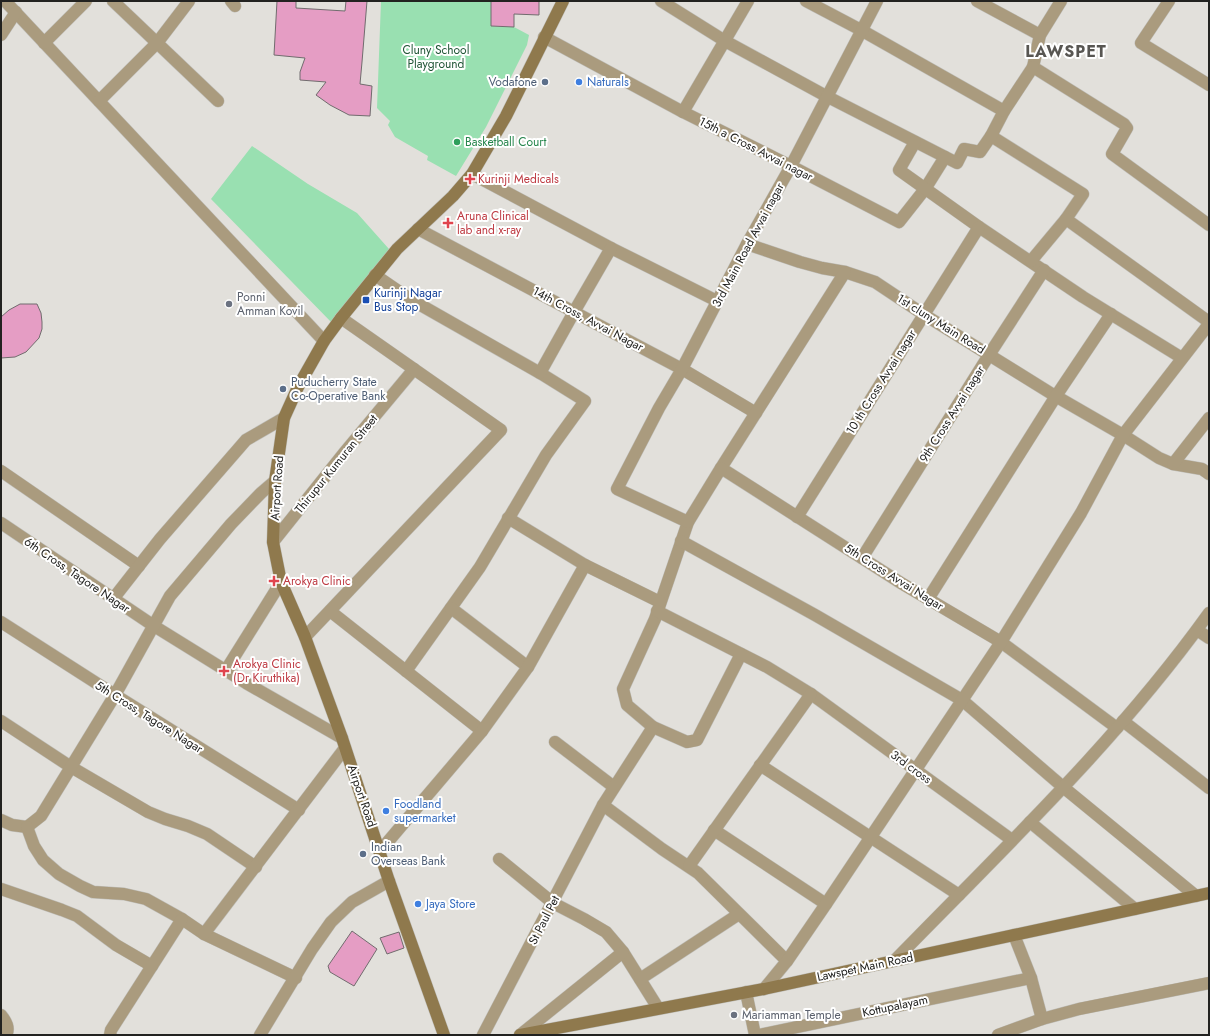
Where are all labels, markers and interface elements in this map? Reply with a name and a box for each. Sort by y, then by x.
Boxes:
district label: LAWSPET [1025,40,1107,63]
park label: Cluny School Playground [403,41,469,73]
place label: Vodafone [488,73,537,91]
place label: Naturals [587,73,629,91]
marker: Vodafone [540,77,550,87]
marker: Naturals [574,77,584,87]
street label: 15th a Cross Avvai nagar [696,112,817,186]
place label: Basketball Court [465,133,546,151]
marker: Basketball Court [452,137,462,147]
place label: Kurinji Medicals [478,170,559,188]
marker: Kurinji Medicals [465,174,475,184]
street label: 3rd Main Road Avvai nagar [708,179,789,310]
place label: Aruna Clinical lab and x-ray [457,207,529,239]
marker: Aruna Clinical lab and x-ray [442,217,454,229]
street label: 14th Cross, Avvai Nagar [529,282,647,356]
place label: Kurinji Nagar Bus Stop [374,284,443,316]
place label: Ponni Amman Kovil [237,288,303,320]
street label: 1st cluny Main Road [893,290,989,358]
marker: Kurinji Nagar Bus Stop [361,295,371,305]
marker: Ponni Amman Kovil [224,299,234,309]
street label: 10 th Cross Avvai nagar [841,325,921,438]
street label: 9th Cross Avvai nagar [915,361,990,466]
place label: Puducherry State Co-Operative Bank [291,373,386,405]
marker: Puducherry State Co-Operative Bank [278,384,288,394]
street label: Thirupur Kumuran Street [290,410,382,517]
street label: Airport Road [266,455,288,521]
street label: 6th Cross, Tagore Nagar [20,533,134,618]
street label: 5th Cross Avvai Nagar [841,539,948,615]
place label: Arokya Clinic [283,572,351,590]
marker: Arokya Clinic [268,575,280,587]
place label: Arokya Clinic (Dr Kiruthika) [233,655,301,687]
marker: Arokya Clinic (Dr Kiruthika) [218,665,230,677]
street label: 5th Cross, Tagore Nagar [92,676,207,758]
street label: 3rd cross [887,746,935,788]
street label: Airport Road [343,762,381,830]
place label: Foodland supermarket [394,795,456,827]
marker: Foodland supermarket [381,806,391,816]
place label: Indian Overseas Bank [371,838,446,870]
marker: Indian Overseas Bank [358,849,368,859]
street label: St Paul Pet [524,892,564,948]
place label: Jaya Store [424,895,475,913]
marker: Jaya Store [413,899,423,909]
street label: Lawspet Main Road [815,948,915,986]
street label: Kottupalayam [861,990,929,1022]
place label: Mariamman Temple [742,1006,841,1024]
marker: Mariamman Temple [729,1010,739,1020]

